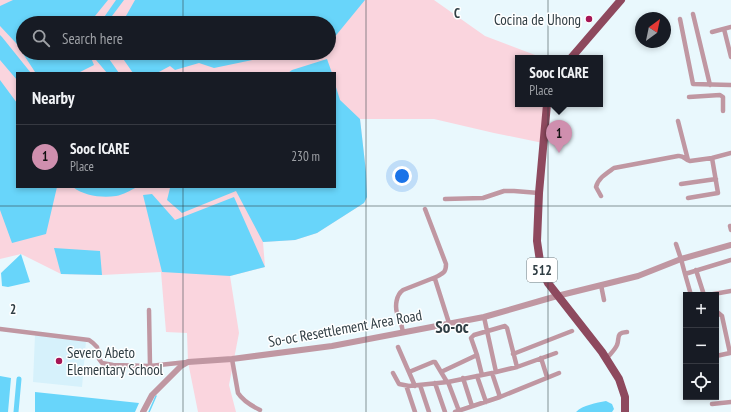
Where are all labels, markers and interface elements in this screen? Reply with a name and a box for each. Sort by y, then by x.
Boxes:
text: C [454,5,460,22]
place label: Cocina de Uhong [494,10,581,29]
north arrow [635,12,671,48]
marker: Cocina de Uhong [584,14,594,24]
search box [16,16,336,60]
icon: search [30,27,52,49]
text: Search here [62,29,123,48]
popup [515,55,603,107]
text: Sooc ICARE [529,63,589,82]
text: Place [529,82,553,99]
text: Nearby [32,87,75,109]
pin: 1 [546,120,572,153]
text: Sooc ICARE [70,139,129,158]
text: 1 [42,148,48,165]
text: 230 m [291,148,320,165]
text: Place [70,158,94,175]
your location [392,166,412,186]
road number: 512 [527,258,557,282]
map controls [683,292,719,400]
button: + [683,292,719,328]
text: 2 [10,301,16,318]
street label: So-oc Resettlement Area Road [267,305,423,351]
district label: So-oc [435,316,469,338]
button: − [683,328,719,364]
place label: Severo Abeto Elementary School [67,343,164,379]
marker: Severo Abeto Elementary School [54,356,64,366]
button: locate [683,364,719,400]

